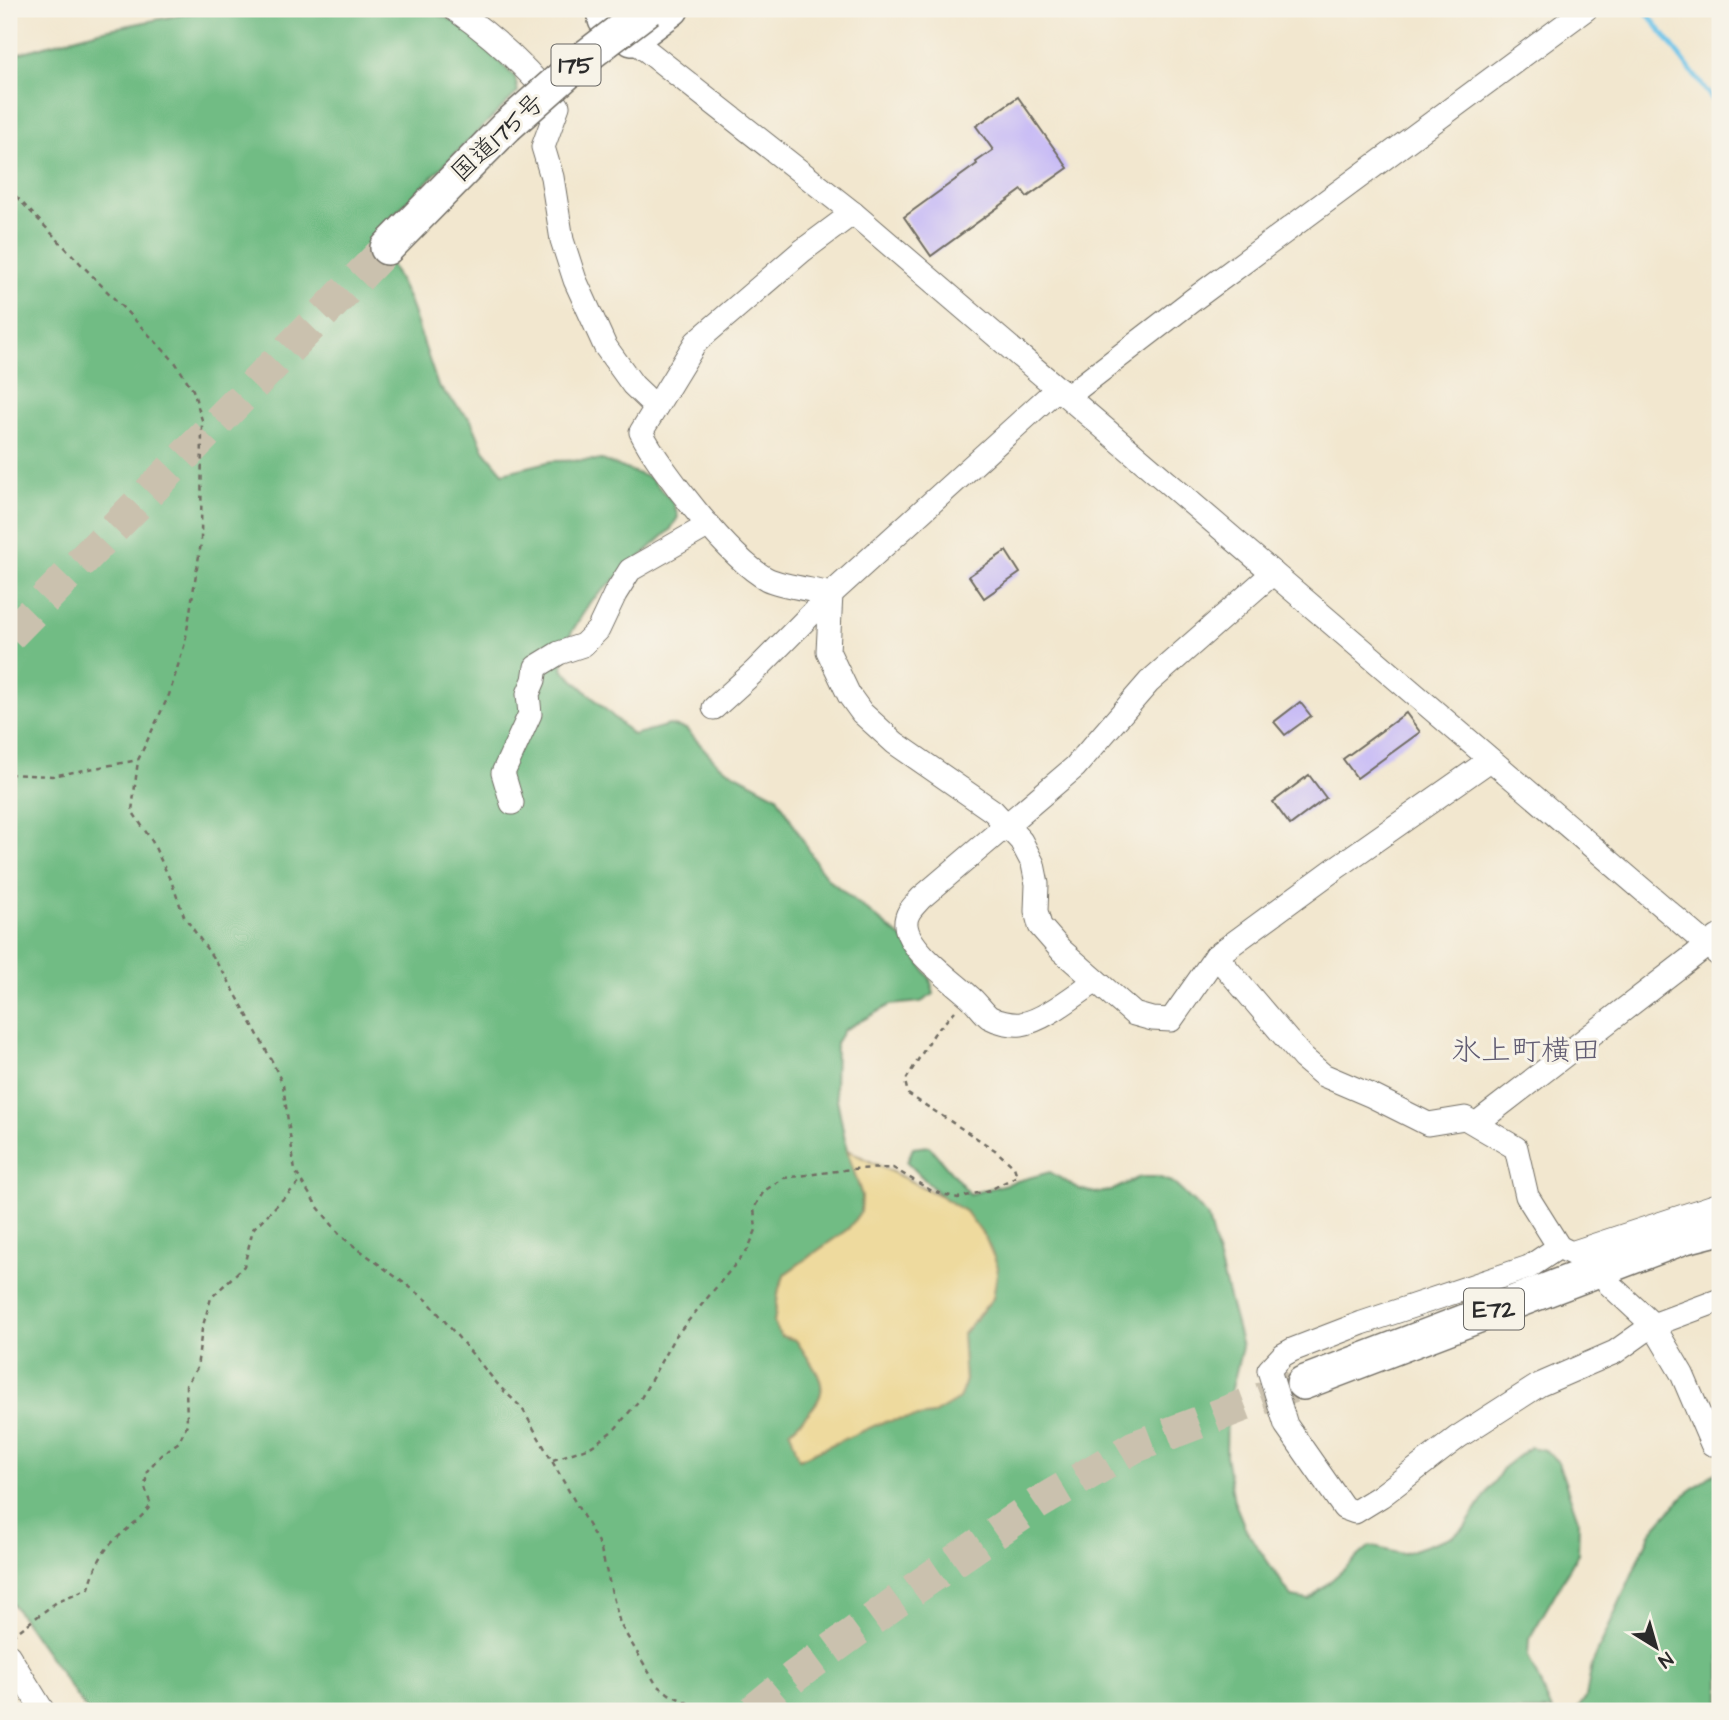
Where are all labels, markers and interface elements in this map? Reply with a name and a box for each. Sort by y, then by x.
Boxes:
road number: 175 [552,44,600,86]
street label: 国道175号 [443,85,552,190]
district label: 氷上町横田 [1451,1030,1601,1072]
road number: E72 [1464,1288,1524,1330]
north arrow [1620,1612,1690,1682]
text: N [1652,1645,1678,1674]

